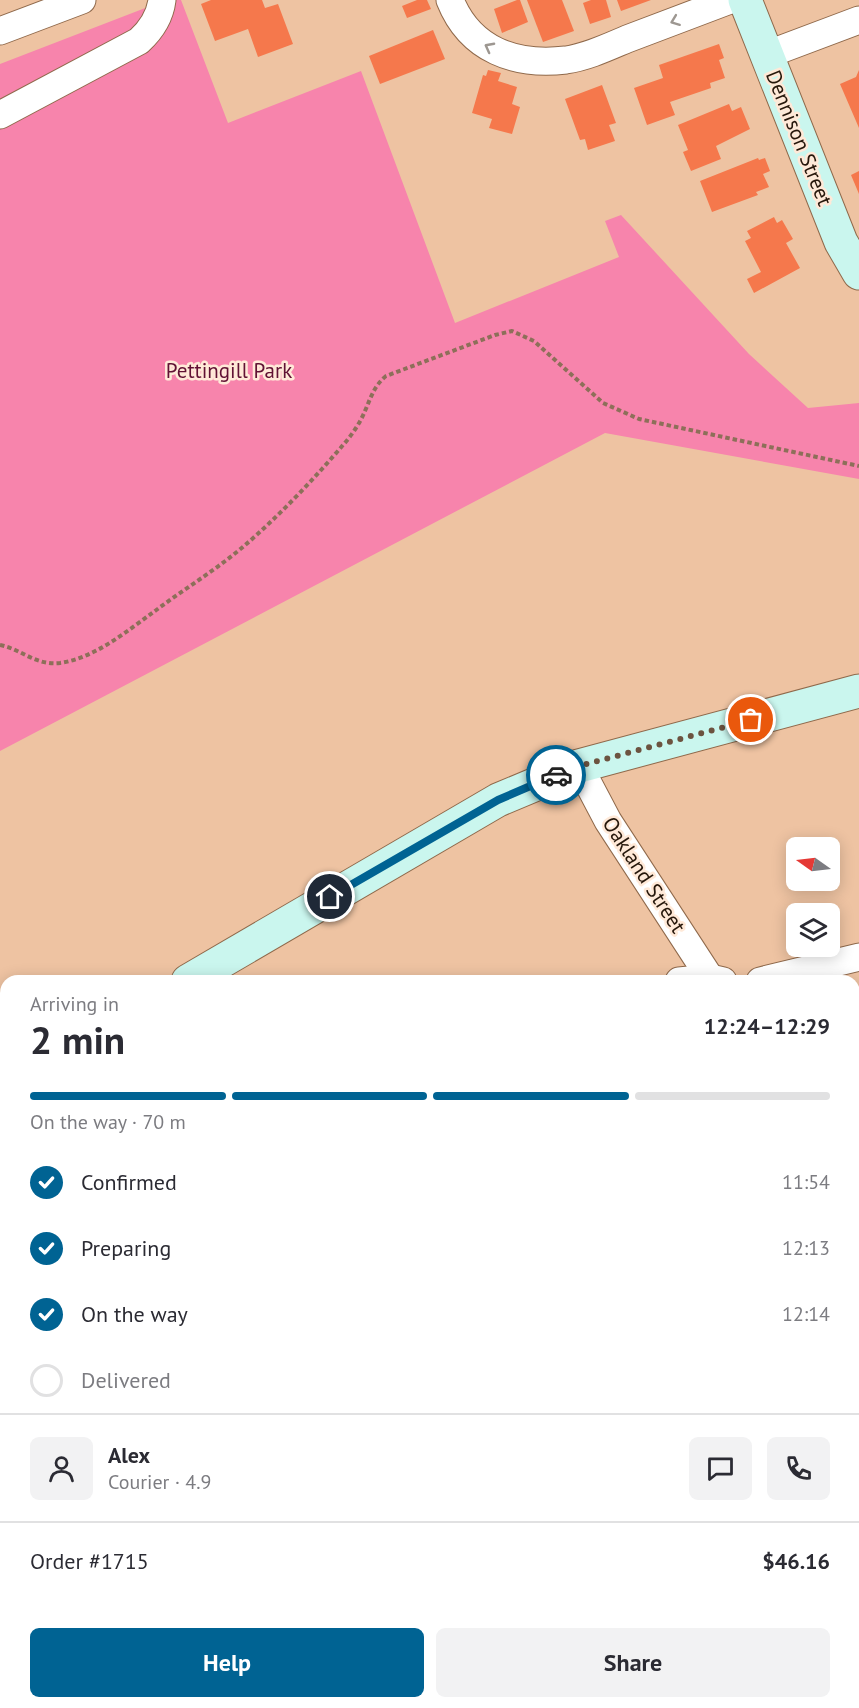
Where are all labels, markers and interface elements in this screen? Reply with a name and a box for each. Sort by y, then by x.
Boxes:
one-way arrow [670,14,681,26]
one-way arrow [485,43,495,54]
street label: Dennison Street [760,66,839,210]
park label: Pettingill Park [166,357,292,384]
pin [725,694,776,745]
icon: bag [734,703,767,736]
courier [526,745,586,805]
icon: car [540,759,573,792]
street label: Oakland Street [597,811,692,938]
north arrow [786,837,840,891]
map controls [786,837,840,957]
pin [304,871,355,922]
icon: home [313,880,346,913]
button: layers [786,903,840,957]
text: Arriving in [30,991,119,1017]
text: 12:24–12:29 [704,1012,830,1040]
text: 2 min [30,1014,125,1065]
text: On the way · 70 m [30,1109,186,1135]
icon: check [30,1166,63,1199]
text: Confirmed [81,1168,177,1196]
text: 11:54 [782,1169,830,1195]
icon: check [30,1232,63,1265]
text: Preparing [81,1234,171,1262]
text: 12:13 [782,1235,830,1261]
icon: check [30,1298,63,1331]
text: On the way [81,1300,188,1328]
text: 12:14 [782,1301,830,1327]
text: Delivered [81,1366,171,1394]
button: person [30,1437,93,1500]
button: chat [689,1437,752,1500]
button: phone [767,1437,830,1500]
text: Alex [108,1441,150,1469]
text: Courier · 4.9 [108,1469,211,1495]
text: Order #1715 [30,1547,149,1575]
text: $46.16 [762,1547,830,1575]
button: Help [30,1628,424,1697]
button: Share [436,1628,830,1697]

